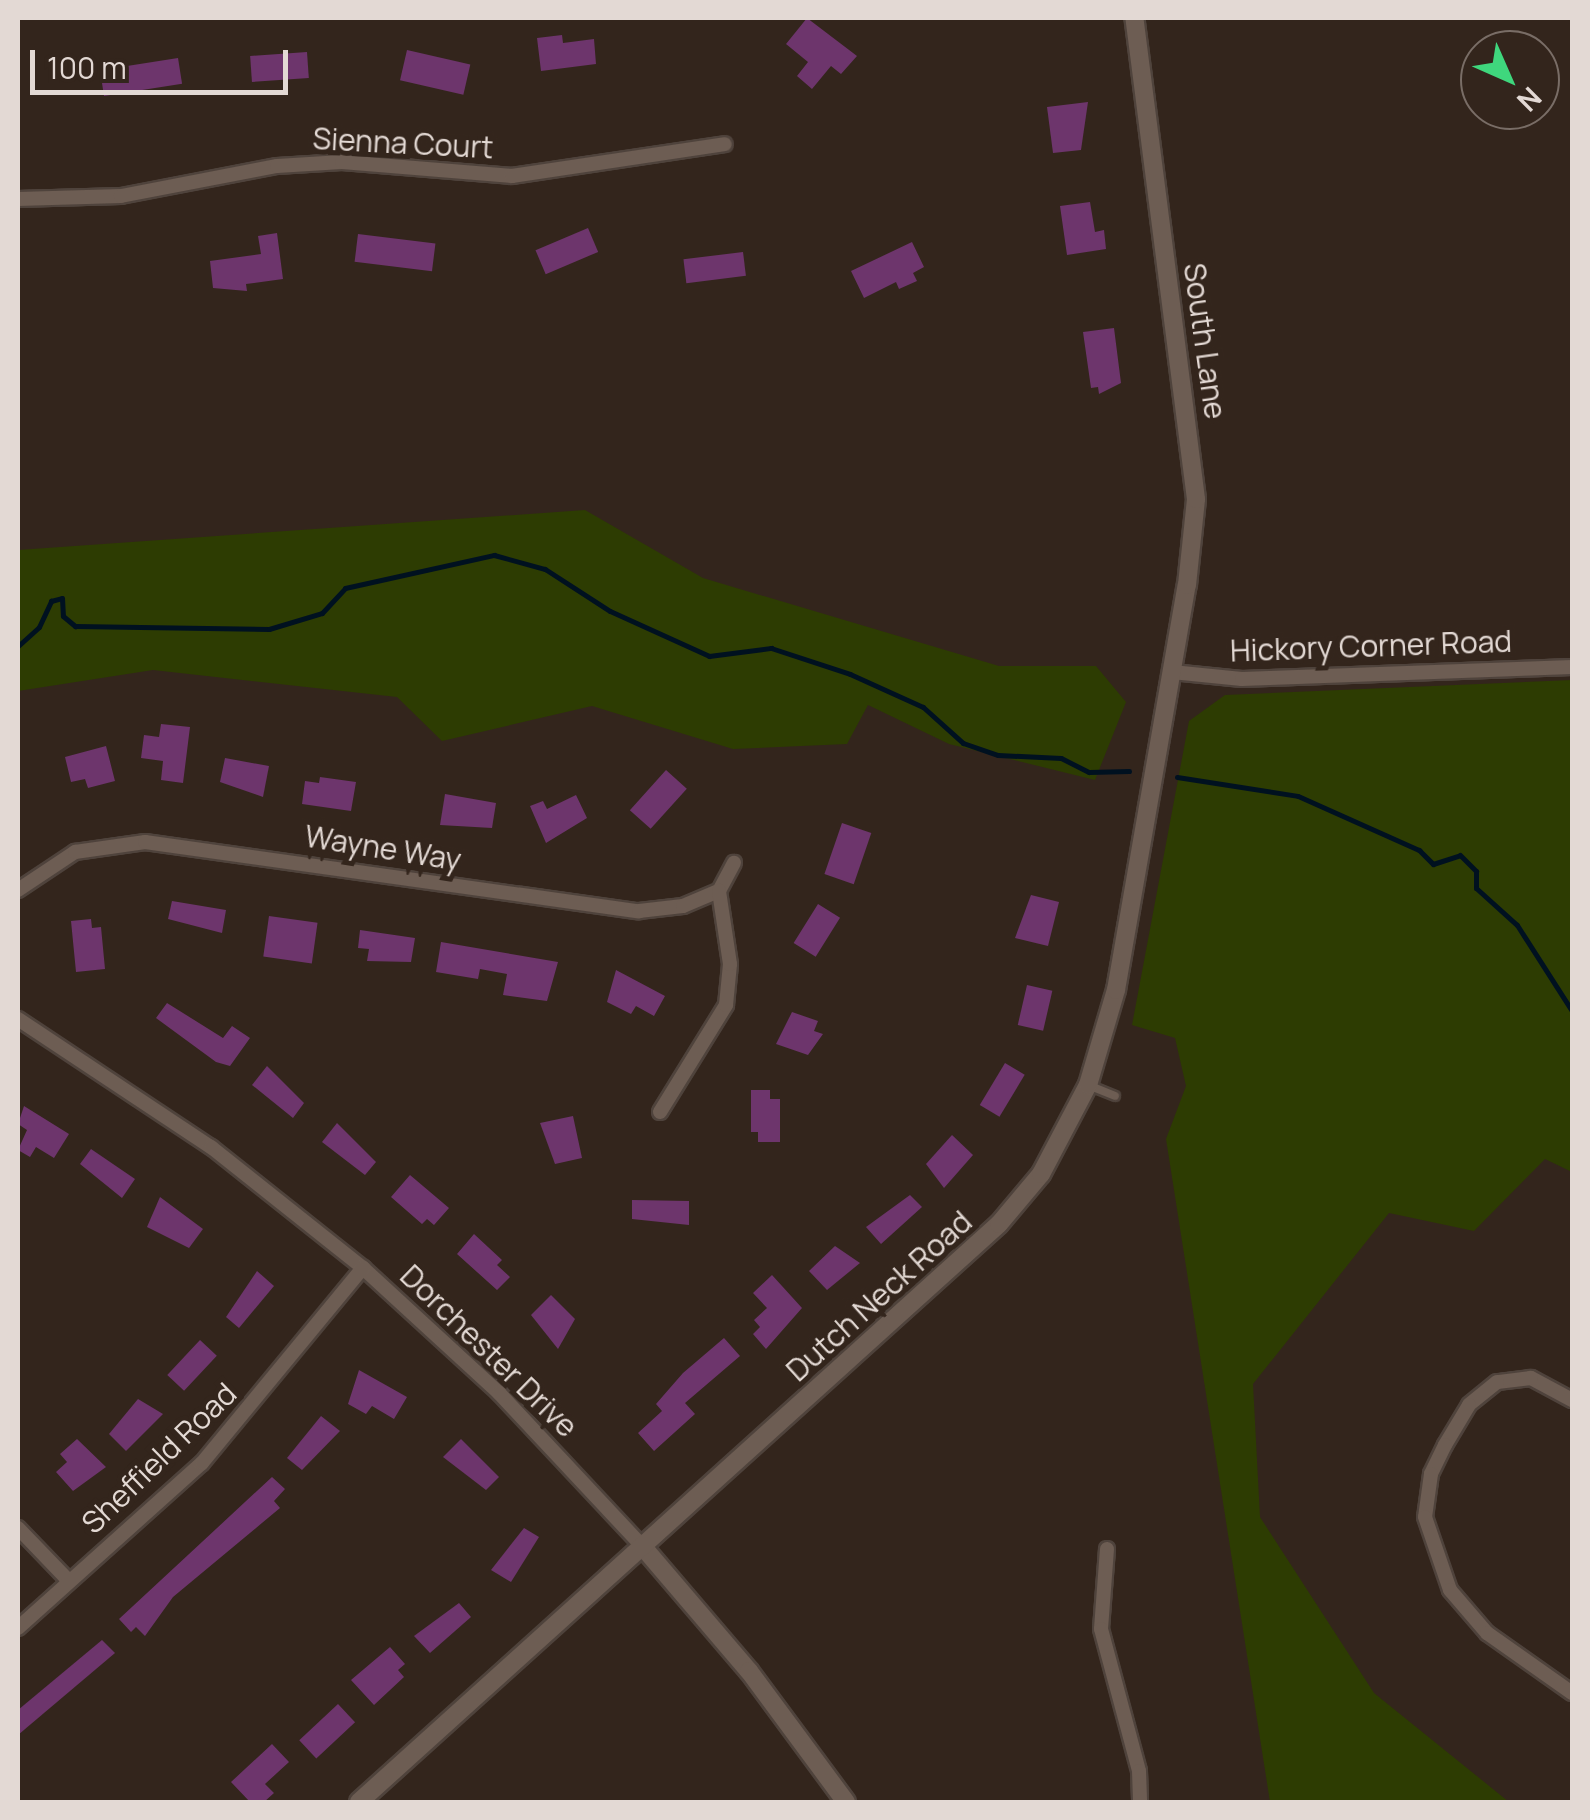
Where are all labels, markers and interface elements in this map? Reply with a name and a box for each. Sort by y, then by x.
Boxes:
scale bar [35,30,292,92]
north arrow [1460,30,1560,130]
text: 100 m [47,47,127,88]
text: N [1509,79,1550,120]
street label: Sienna Court [312,120,494,166]
street label: South Lane [1176,261,1234,421]
street label: Hickory Corner Road [1229,623,1513,669]
street label: Wayne Way [302,818,464,878]
street label: Dutch Neck Road [779,1204,979,1388]
street label: Dorchester Drive [393,1257,585,1445]
street label: Sheffield Road [74,1375,244,1541]

